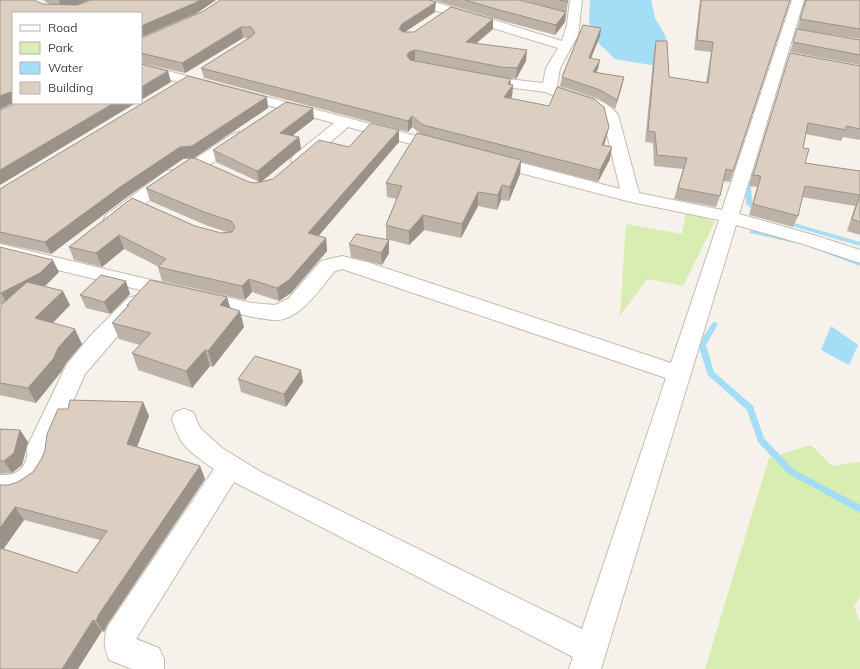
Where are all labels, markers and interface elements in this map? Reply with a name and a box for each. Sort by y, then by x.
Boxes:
legend [12,12,142,104]
text: Road [48,20,77,35]
text: Park [48,40,74,55]
text: Water [48,60,84,75]
text: Building [48,80,93,95]

